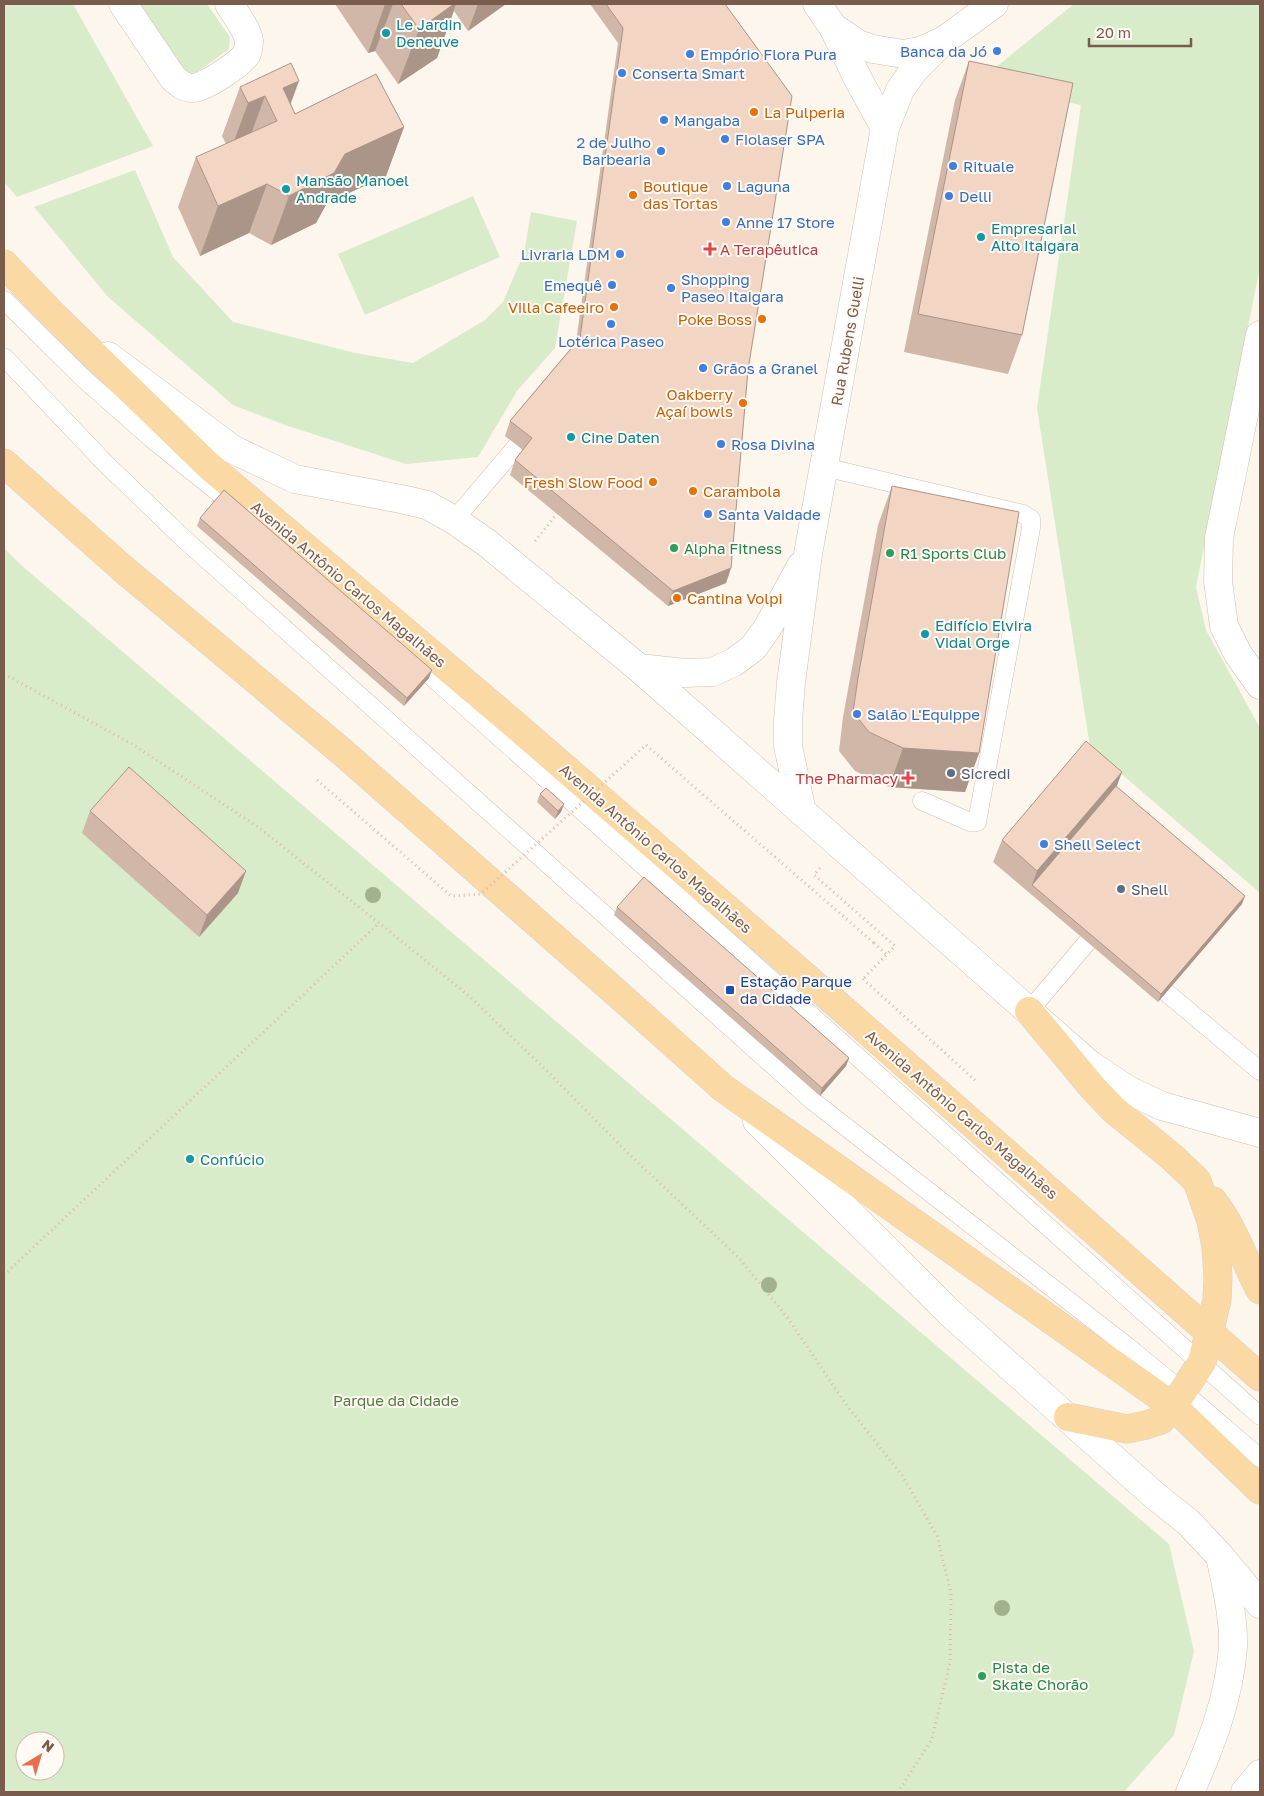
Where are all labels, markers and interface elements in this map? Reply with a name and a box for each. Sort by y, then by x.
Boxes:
place label: Le Jardin Deneuve [396,15,462,50]
scale bar [1089,15,1192,47]
text: 20 m [1096,23,1131,41]
marker: Le Jardin Deneuve [380,27,392,39]
place label: Banca da Jó [900,42,987,60]
place label: Empório Flora Pura [700,45,837,63]
marker: Banca da Jó [991,45,1003,57]
marker: Empório Flora Pura [684,48,696,60]
place label: Conserta Smart [632,64,745,82]
marker: Conserta Smart [616,67,628,79]
place label: La Pulperia [764,103,845,121]
marker: La Pulperia [748,106,760,118]
place label: Mangaba [674,111,740,129]
marker: Mangaba [658,114,670,126]
place label: Fiolaser SPA [735,130,825,148]
place label: 2 de Julho Barbearia [576,133,651,168]
marker: Fiolaser SPA [719,133,731,145]
marker: 2 de Julho Barbearia [655,145,667,157]
place label: Rituale [963,157,1014,175]
marker: Rituale [947,160,959,172]
place label: Mansão Manoel Andrade [296,171,409,206]
place label: Boutique das Tortas [643,177,718,212]
place label: Laguna [737,177,790,195]
marker: Laguna [721,180,733,192]
marker: Mansão Manoel Andrade [280,183,292,195]
place label: Delli [959,187,992,205]
marker: Boutique das Tortas [627,189,639,201]
marker: Delli [943,190,955,202]
place label: Anne 17 Store [736,213,835,231]
marker: Anne 17 Store [720,216,732,228]
place label: Empresarial Alto Itaigara [991,219,1079,254]
marker: Empresarial Alto Itaigara [975,231,987,243]
place label: A Terapêutica [720,240,818,258]
marker: A Terapêutica [704,243,716,255]
place label: Livraria LDM [521,245,610,263]
marker: Livraria LDM [614,248,626,260]
place label: Shopping Paseo Itaigara [681,270,784,305]
street label: Rua Rubens Guelli [827,275,867,407]
place label: Emequê [544,276,602,294]
marker: Emequê [606,279,618,291]
marker: Shopping Paseo Itaigara [665,282,677,294]
place label: Villa Cafeeiro [508,298,604,316]
marker: Villa Cafeeiro [608,301,620,313]
place label: Poke Boss [678,310,752,328]
marker: Poke Boss [756,313,768,325]
marker: Lotérica Paseo [605,318,617,330]
place label: Lotérica Paseo [558,332,664,350]
place label: Grãos a Granel [713,359,818,377]
marker: Grãos a Granel [697,362,709,374]
place label: Oakberry Açaí bowls [656,385,734,420]
marker: Oakberry Açaí bowls [737,397,749,409]
place label: Cine Daten [581,428,660,446]
marker: Cine Daten [565,431,577,443]
place label: Rosa Divina [731,435,815,453]
marker: Rosa Divina [715,438,727,450]
place label: Fresh Slow Food [524,473,643,491]
marker: Fresh Slow Food [647,476,659,488]
place label: Carambola [703,482,781,500]
marker: Carambola [687,485,699,497]
street label: Avenida Antônio Carlos Magalhães [248,497,450,671]
place label: Santa Vaidade [718,505,821,523]
marker: Santa Vaidade [702,508,714,520]
place label: Alpha Fitness [684,539,782,557]
marker: Alpha Fitness [668,542,680,554]
place label: R1 Sports Club [900,544,1006,562]
marker: R1 Sports Club [884,547,896,559]
place label: Cantina Volpi [687,589,782,607]
marker: Cantina Volpi [671,592,683,604]
place label: Edifício Elvira Vidal Orge [935,616,1032,651]
marker: Edifício Elvira Vidal Orge [919,628,931,640]
place label: Salão L'Equippe [867,705,980,723]
marker: Salão L'Equippe [851,708,863,720]
street label: Avenida Antônio Carlos Magalhães [556,760,756,936]
place label: Sicredi [961,764,1010,782]
marker: Sicredi [945,767,957,779]
place label: The Pharmacy [796,769,899,787]
marker: The Pharmacy [902,772,914,784]
place label: Shell Select [1054,835,1141,853]
marker: Shell Select [1038,838,1050,850]
place label: Shell [1131,880,1168,898]
marker: Shell [1115,883,1127,895]
place label: Estação Parque da Cidade [740,972,852,1007]
marker: Estação Parque da Cidade [724,984,736,996]
street label: Avenida Antônio Carlos Magalhães [862,1026,1062,1202]
place label: Confúcio [200,1150,264,1168]
marker: Confúcio [184,1153,196,1165]
park label: Parque da Cidade [333,1391,459,1409]
place label: Pista de Skate Chorão [992,1658,1088,1693]
marker: Pista de Skate Chorão [976,1670,988,1682]
north arrow [15,1731,65,1781]
text: N [39,1735,58,1755]

